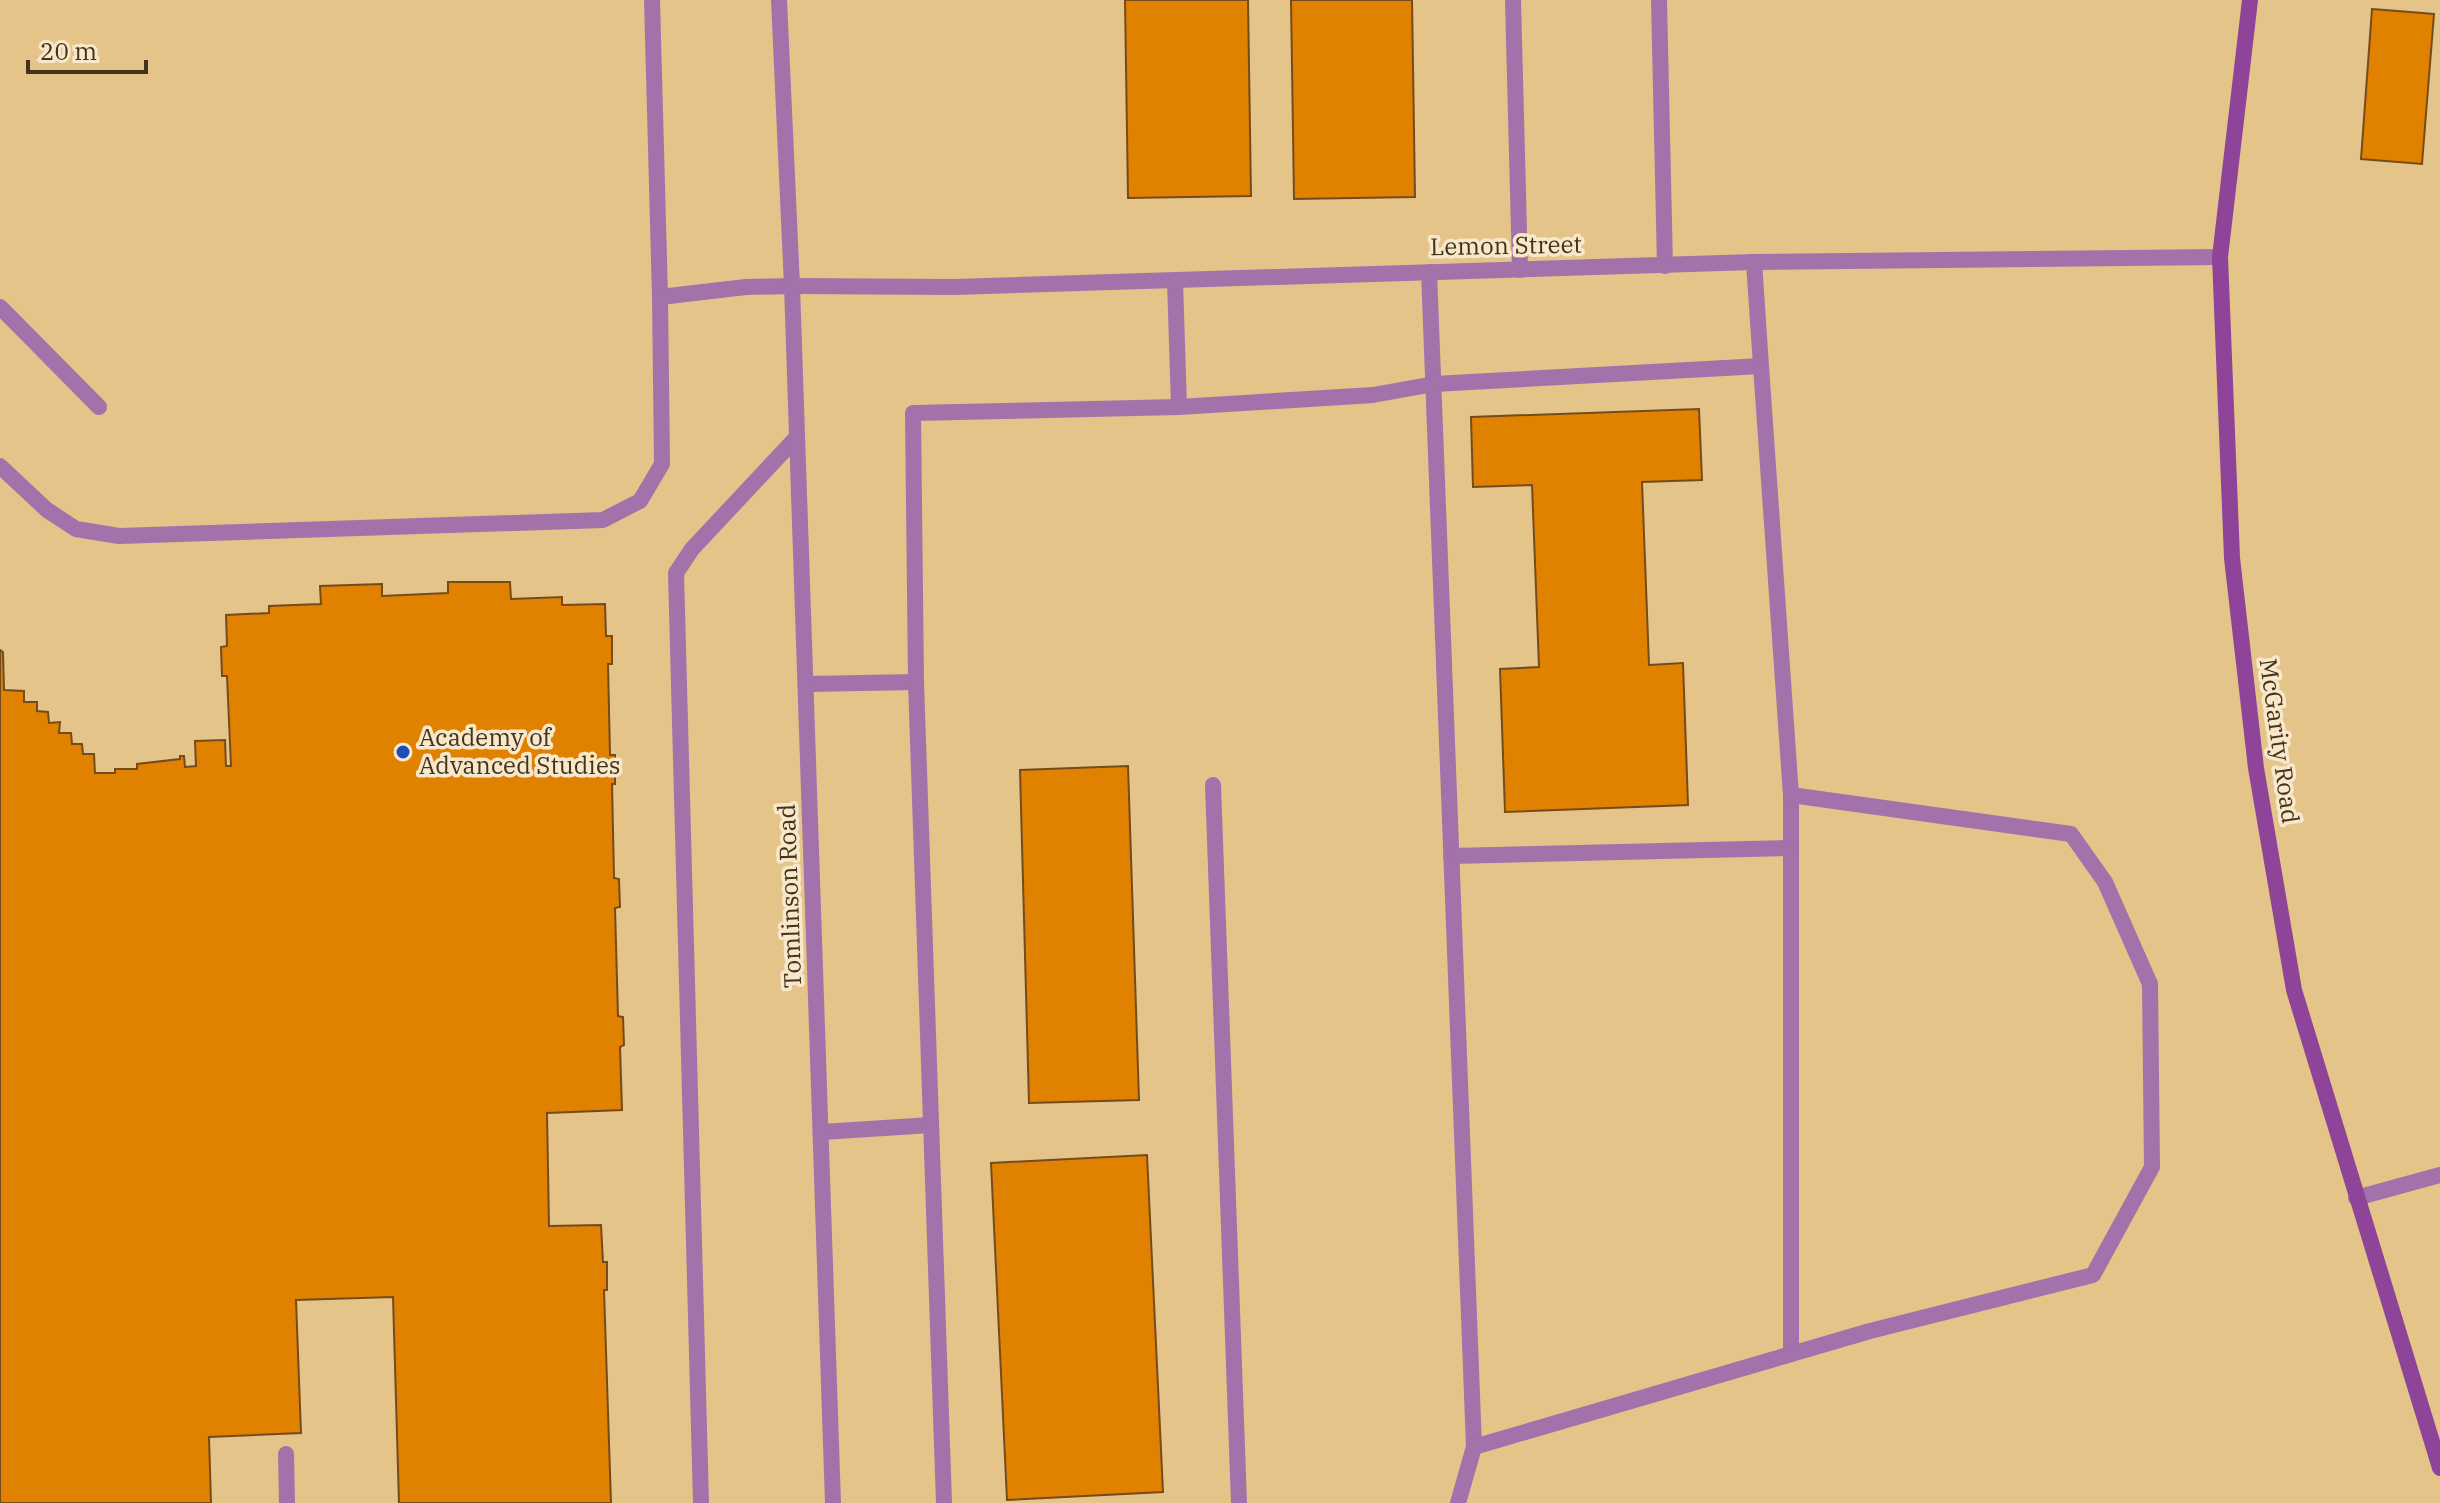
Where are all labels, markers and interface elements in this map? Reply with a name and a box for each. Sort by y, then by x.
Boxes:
scale bar [28,24,146,74]
text: 20 m [40,35,97,67]
street label: Lemon Street [1430,228,1582,262]
street label: McGarity Road [2253,656,2307,825]
place label: Academy of Advanced Studies [419,721,620,781]
marker: Academy of Advanced Studies [394,743,412,761]
street label: Tomlinson Road [770,803,808,989]

